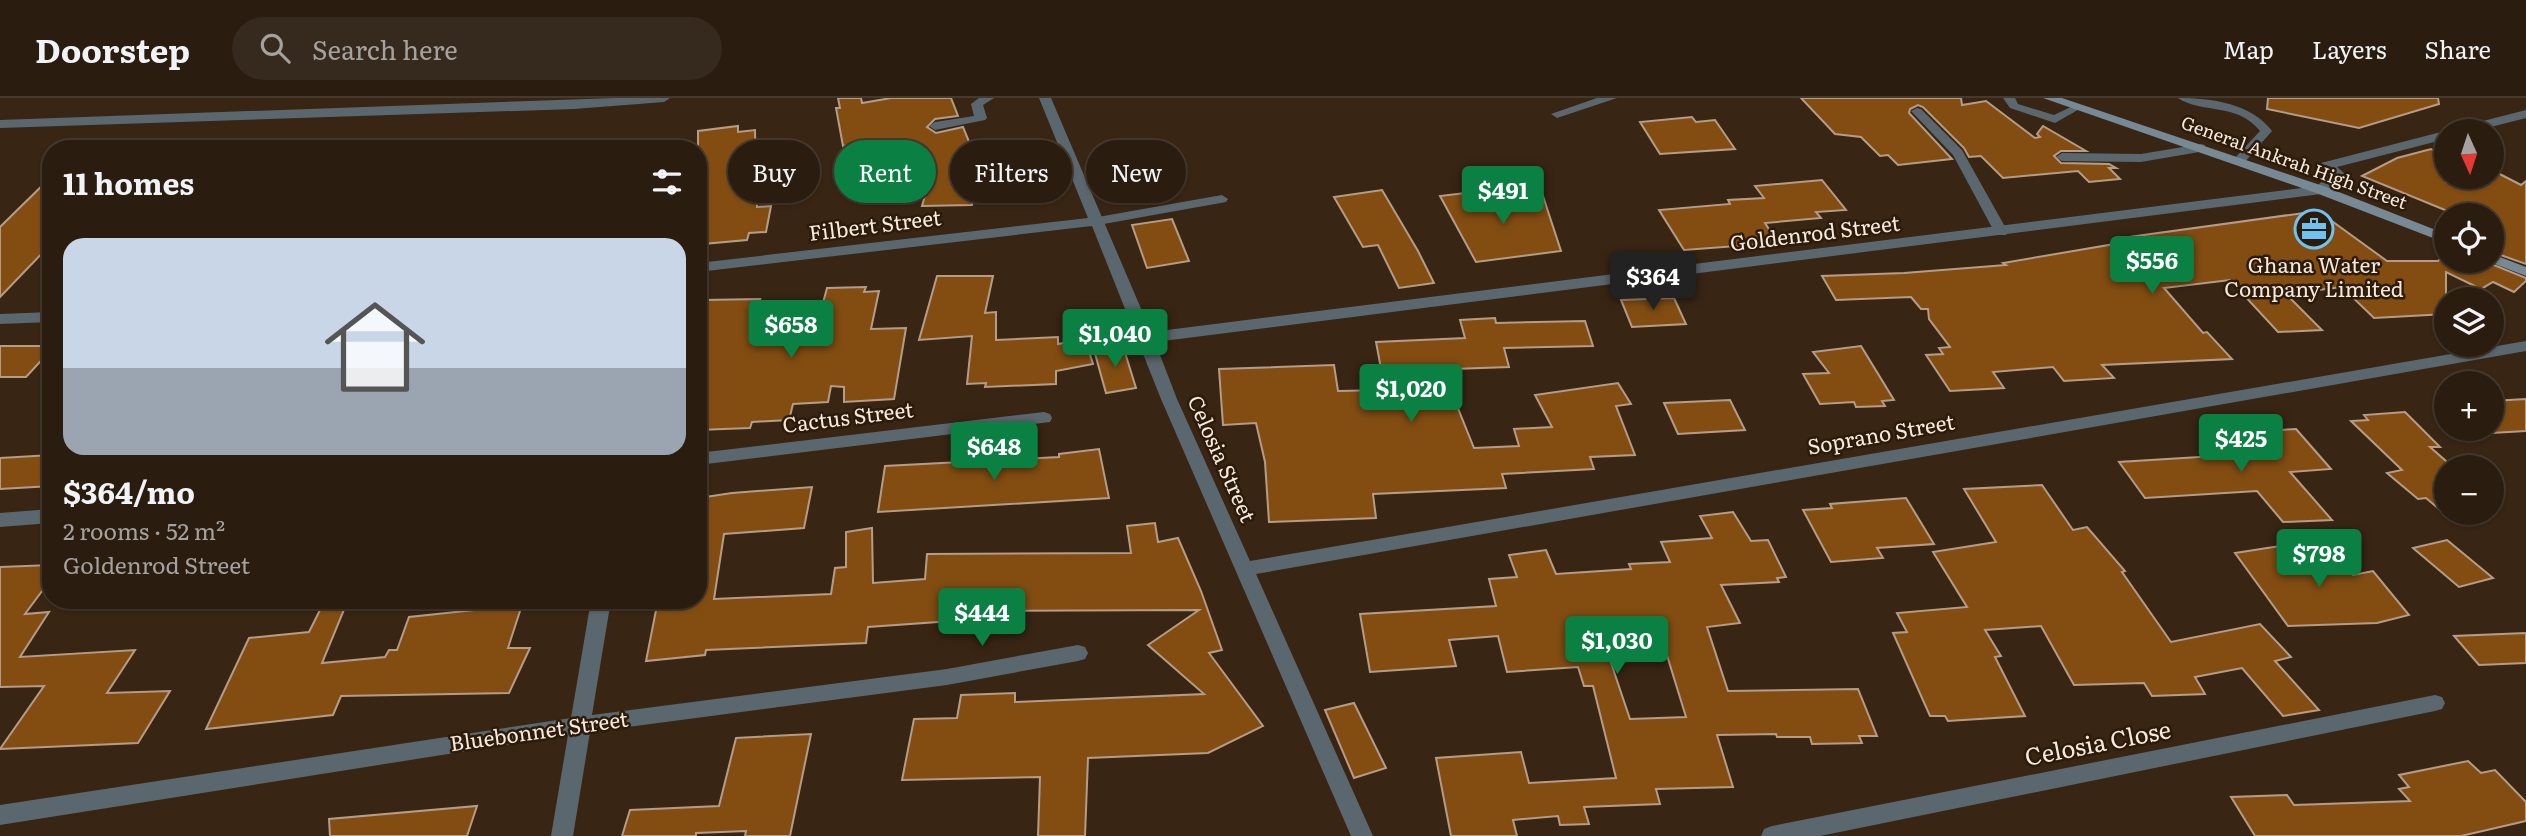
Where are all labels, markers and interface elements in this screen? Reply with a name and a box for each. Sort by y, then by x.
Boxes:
search box [232,17,722,80]
text: Doorstep [35,24,190,73]
icon: search [256,29,294,67]
text: Search here [312,29,458,68]
text: Map [2223,31,2274,66]
text: Layers [2312,31,2386,66]
text: Share [2424,31,2491,66]
street label: General Ankrah High Street [2178,108,2412,215]
north arrow [2434,119,2504,189]
map controls [2434,119,2504,525]
chip: Buy [728,140,820,203]
chip: Rent [834,140,936,203]
chip: Filters [950,140,1072,203]
chip: New [1086,140,1186,203]
text: 11 homes [63,160,194,204]
icon: filters [648,163,686,201]
pin: $491 [1462,166,1544,226]
text: $491 [1478,172,1528,206]
street label: Filbert Street [807,200,943,247]
button: locate [2434,203,2504,273]
street label: Goldenrod Street [1728,206,1902,257]
office icon: Ghana Water Company Limited [2293,208,2335,250]
pin: $556 [2111,236,2193,296]
text: $556 [2126,242,2178,276]
place label: Ghana Water Company Limited [2224,248,2404,303]
pin: $364 [1612,252,1694,312]
text: $364 [1626,258,1680,292]
icon: home [312,284,438,410]
button: layers [2434,287,2504,357]
pin: $658 [750,300,832,360]
text: $658 [764,306,818,340]
pin: $1,040 [1058,310,1172,369]
text: $1,040 [1079,315,1151,349]
pin: $1,020 [1354,364,1468,424]
text: $1,020 [1375,370,1447,404]
button: + [2434,371,2504,441]
street label: Celosia Street [1181,389,1265,527]
street label: Cactus Street [781,392,915,439]
street label: Soprano Street [1805,404,1957,461]
pin: $425 [2200,414,2282,474]
text: $425 [2215,420,2267,454]
pin: $648 [953,422,1035,482]
text: $648 [967,428,1021,462]
button: − [2434,455,2504,525]
text: $364/mo [63,469,195,513]
text: 2 rooms · 52 m² [63,513,225,547]
pin: $798 [2278,530,2360,589]
text: $798 [2293,535,2345,569]
text: Goldenrod Street [63,547,250,581]
pin: $444 [941,588,1023,648]
text: $444 [954,594,1010,628]
pin: $1,030 [1560,616,1674,676]
text: $1,030 [1581,622,1653,656]
street label: Bluebonnet Street [447,702,630,757]
street label: Celosia Close [2021,710,2174,773]

